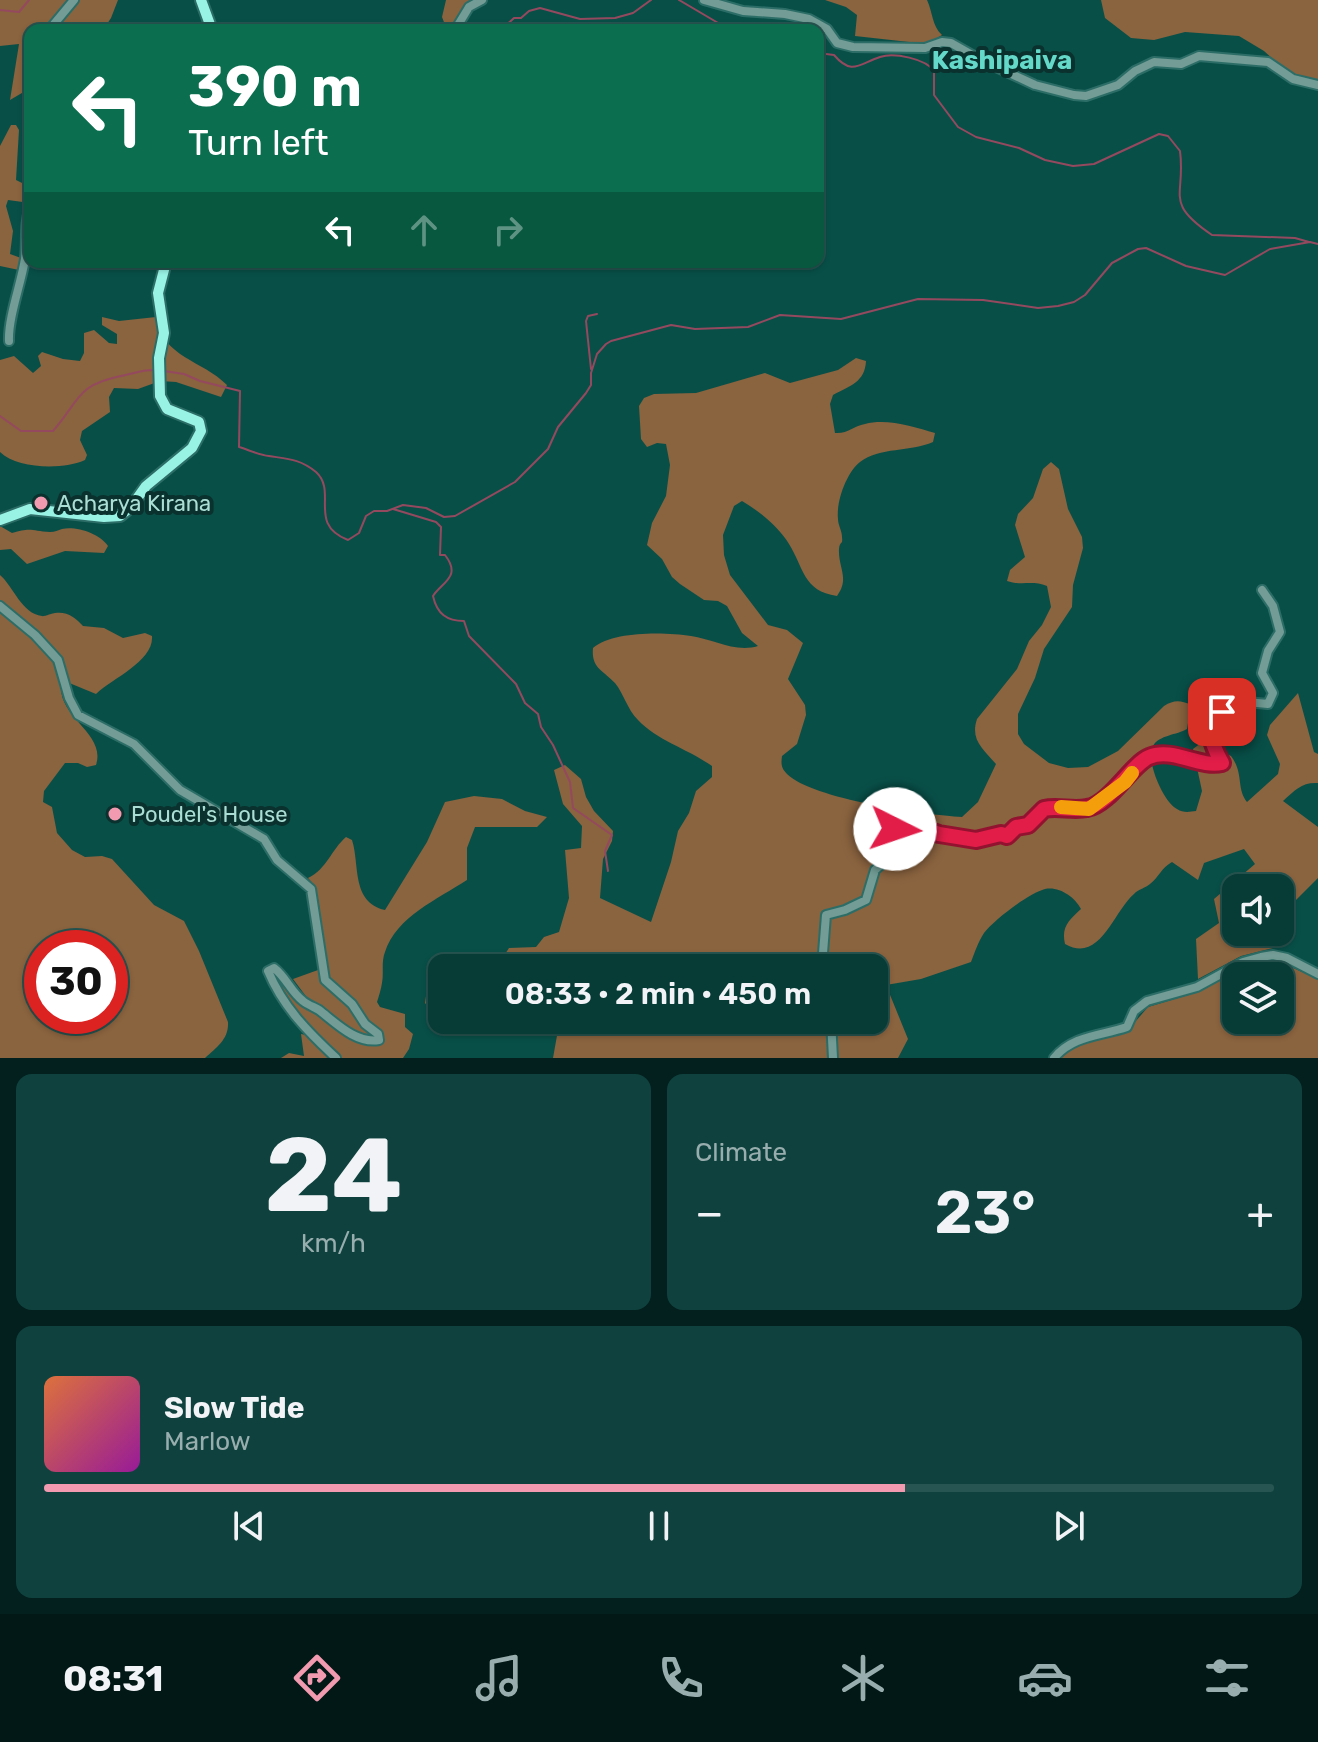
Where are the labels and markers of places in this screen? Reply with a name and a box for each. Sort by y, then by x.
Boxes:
place label: Acharya Kirana [57,490,211,517]
marker: Acharya Kirana [32,494,50,512]
pin [1188,678,1256,746]
place label: Poudel's House [131,801,288,828]
marker: Poudel's House [106,805,124,823]

